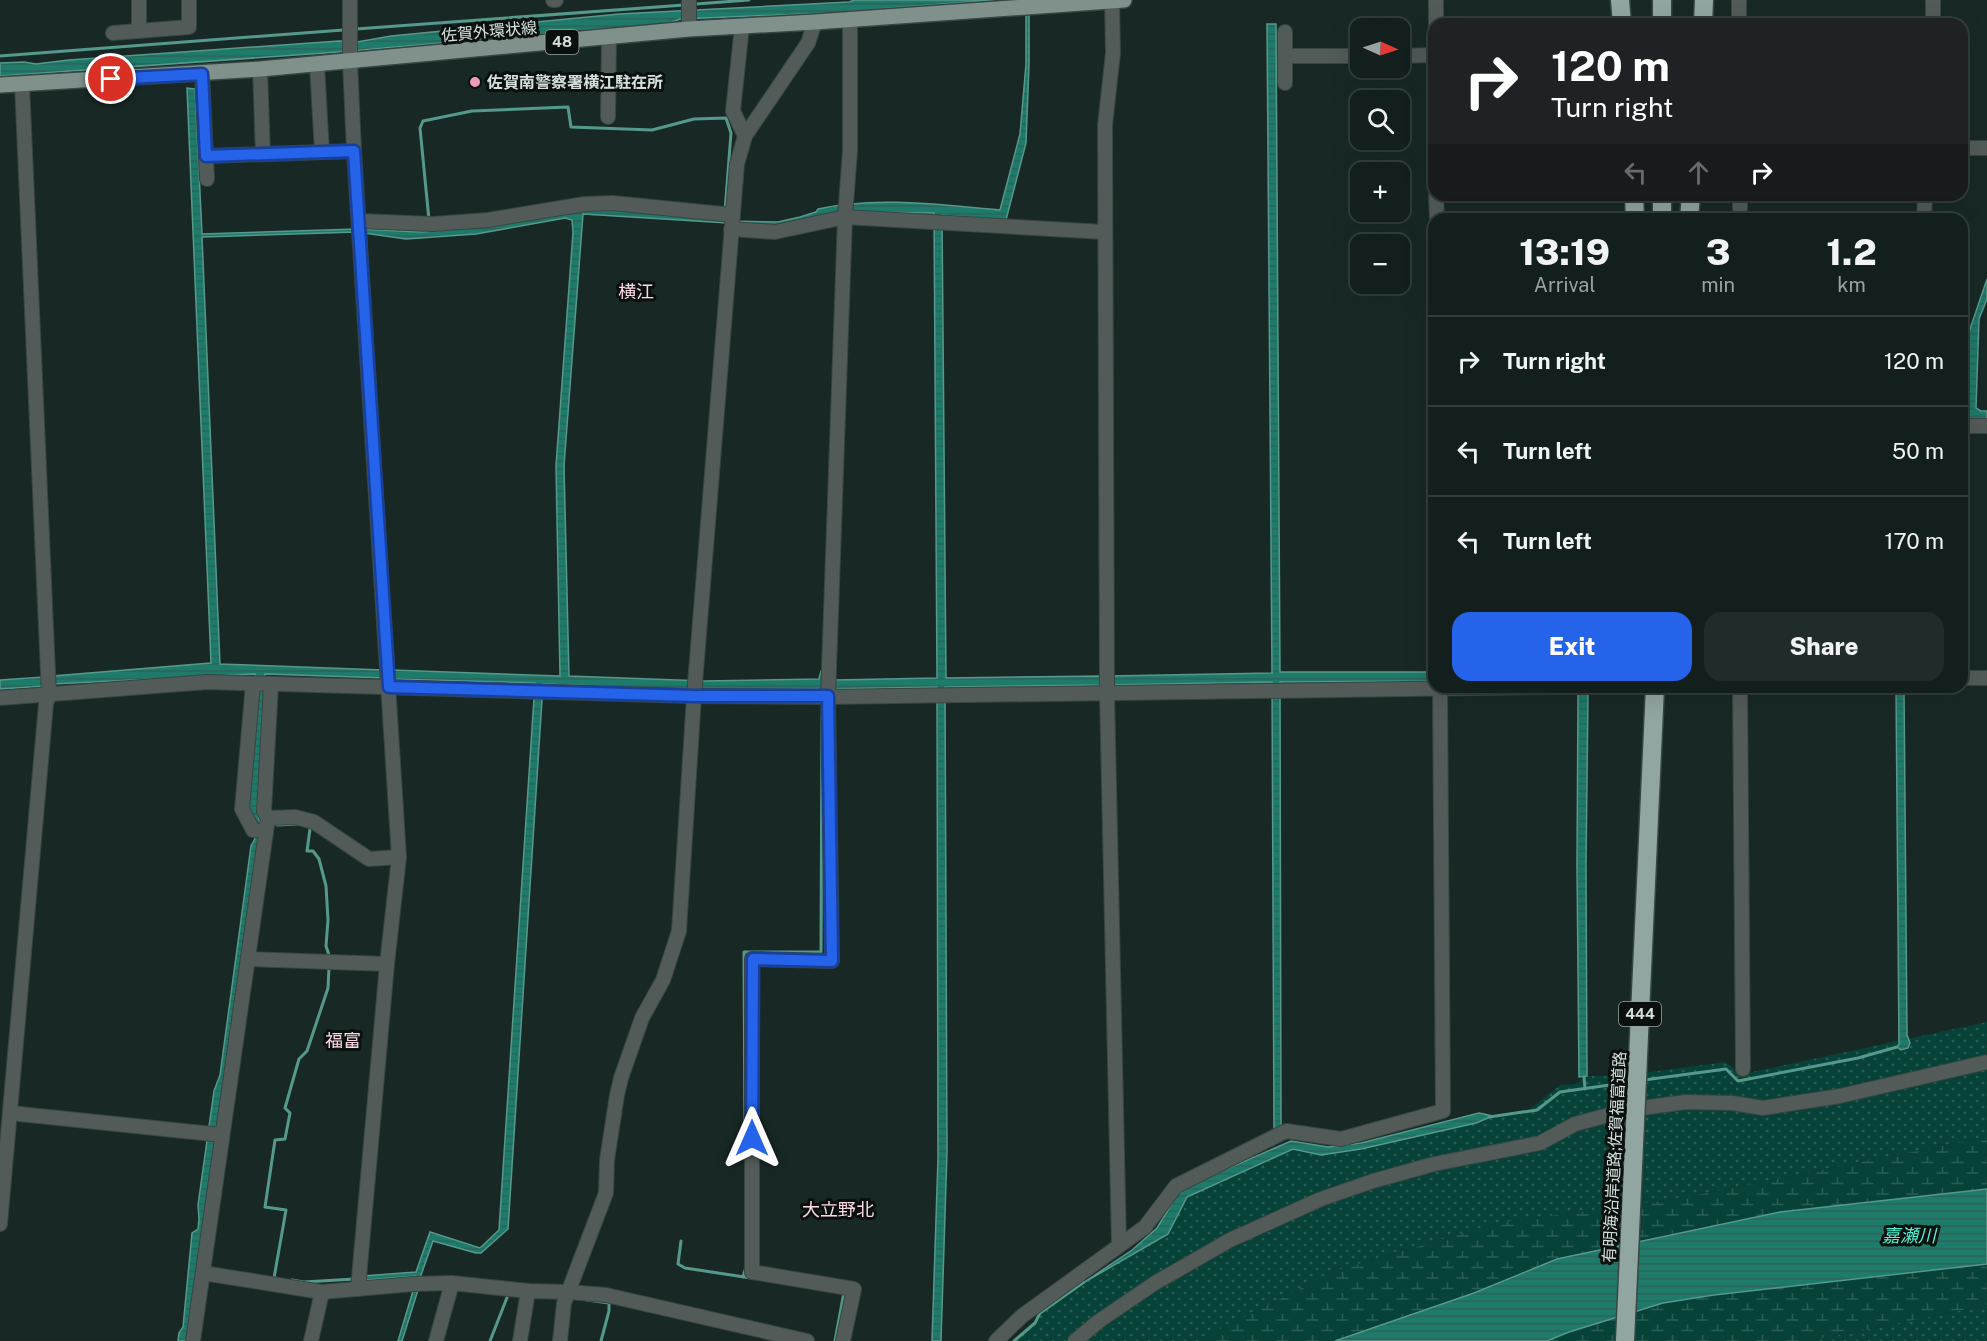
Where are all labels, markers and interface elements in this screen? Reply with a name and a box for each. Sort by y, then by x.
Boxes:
street label: 佐賀外環状線 [440,18,538,45]
north arrow [1350,18,1410,78]
map controls [1350,18,1410,294]
road number: 48 [546,30,578,54]
text: 120 m [1551,41,1670,90]
icon: right [1452,42,1530,120]
pin [85,53,136,104]
icon: arrive [94,62,127,95]
place label: 佐賀南警察署横江駐在所 [486,73,663,92]
marker: 佐賀南警察署横江駐在所 [468,75,482,89]
button: search [1350,90,1410,150]
text: Turn right [1551,91,1674,123]
icon: left [1619,156,1652,189]
icon: ahead [1682,156,1715,189]
icon: right [1745,156,1778,189]
button: + [1350,162,1410,222]
text: 13:19 [1519,231,1610,273]
text: 3 [1706,231,1730,273]
text: 1.2 [1826,231,1877,273]
button: − [1350,234,1410,294]
text: Arrival [1534,273,1595,297]
text: min [1701,273,1735,297]
text: km [1837,273,1866,297]
district label: 横江 [618,281,654,302]
icon: right [1452,345,1485,378]
text: Turn right [1503,348,1606,374]
text: 120 m [1884,348,1944,374]
icon: left [1452,435,1485,468]
text: Turn left [1503,438,1592,464]
text: 50 m [1892,438,1944,464]
icon: left [1452,525,1485,558]
text: Turn left [1503,528,1592,554]
text: 170 m [1884,528,1944,554]
button: Exit [1452,612,1692,681]
button: Share [1704,612,1944,681]
road number: 444 [1619,1002,1661,1026]
district label: 福富 [325,1030,361,1051]
street label: 有明海沿岸道路;佐賀福富道路 [1599,1051,1630,1263]
position arrow [720,1106,784,1170]
district label: 大立野北 [802,1199,874,1220]
water label: 嘉瀬川 [1882,1225,1938,1246]

